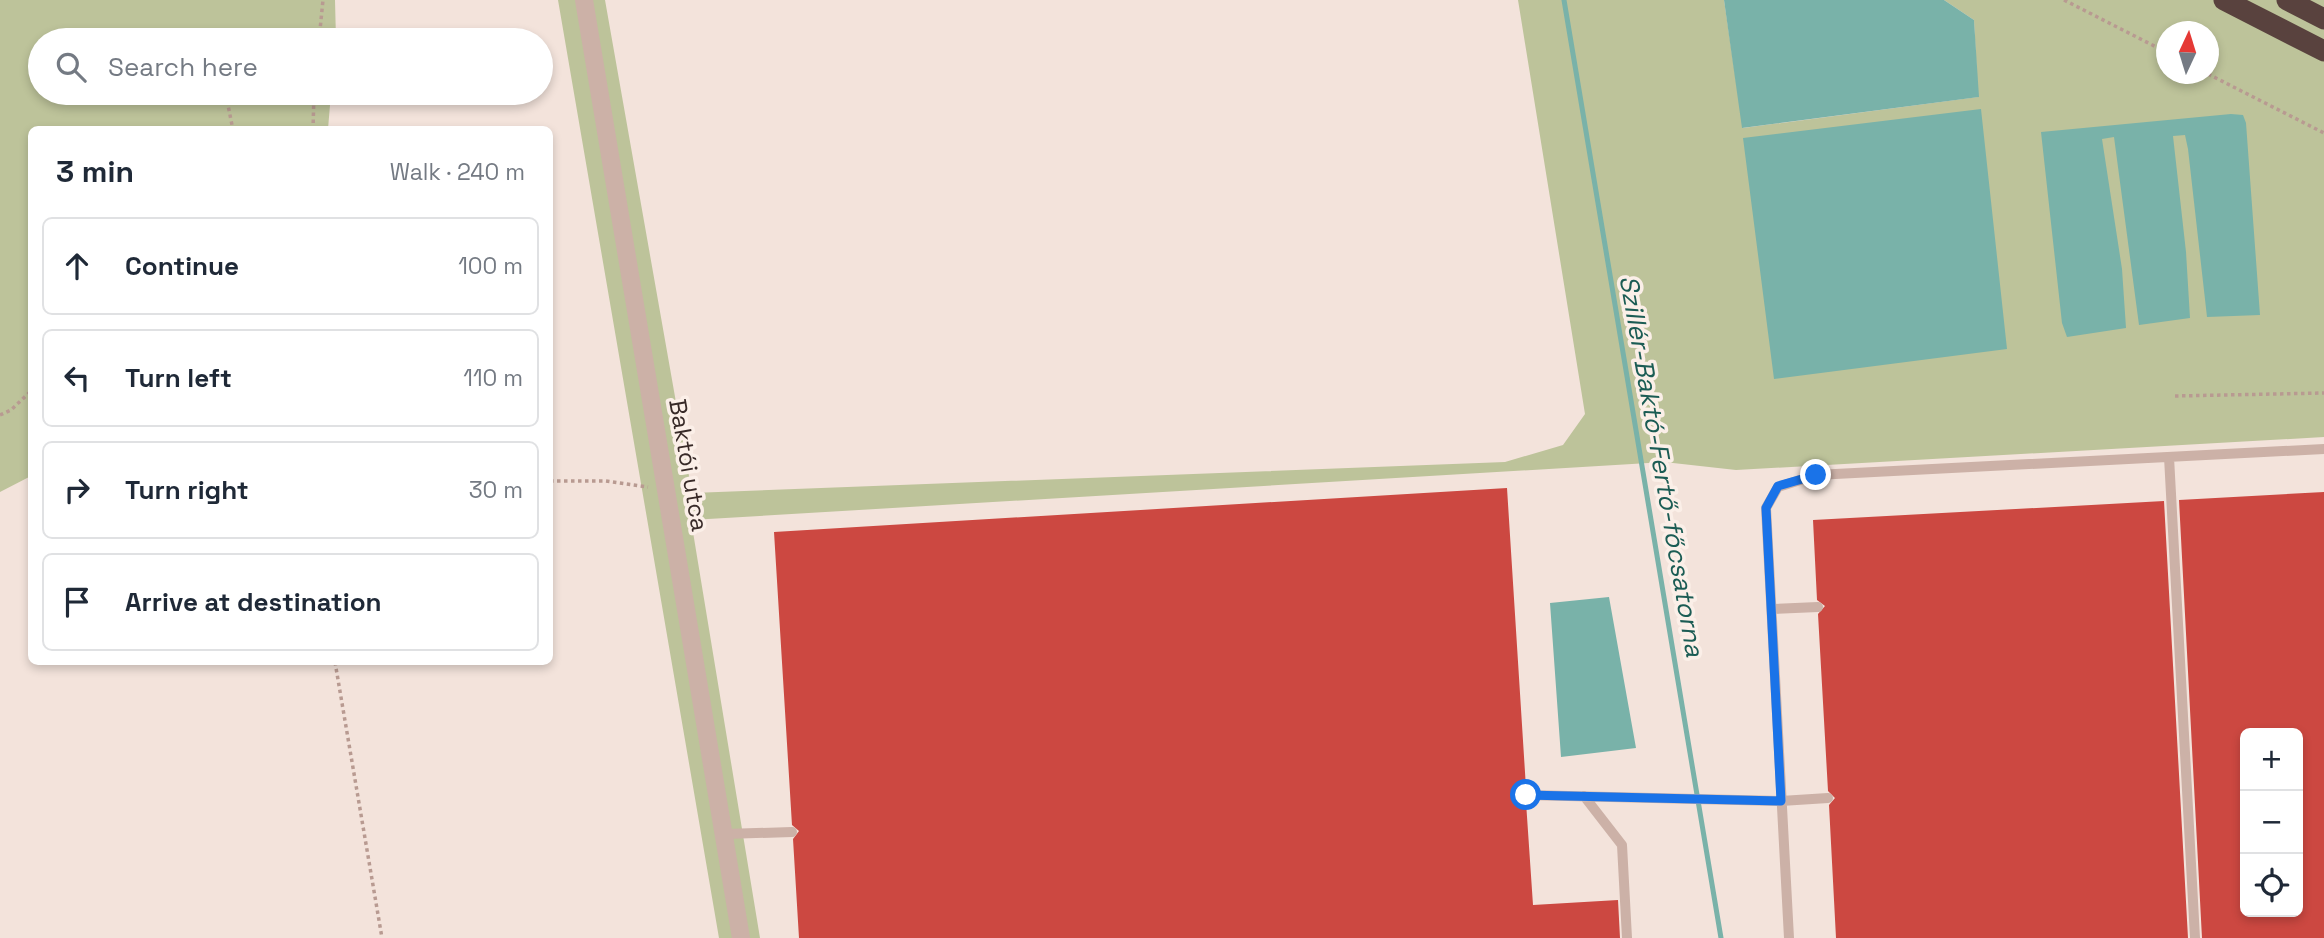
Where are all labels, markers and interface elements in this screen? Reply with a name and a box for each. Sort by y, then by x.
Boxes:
north arrow [2156,21,2219,84]
search box [28,28,553,105]
icon: search [52,48,90,86]
text: Search here [108,50,258,84]
text: 3 min [56,152,134,191]
text: Walk · 240 m [390,157,525,187]
icon: ahead [58,247,96,285]
text: Continue [125,249,239,283]
text: 100 m [458,251,523,281]
water label: Szillér-Baktó-Fertő-főcsatorna [1612,273,1713,660]
icon: left [58,359,96,397]
text: Turn left [125,361,232,395]
text: 110 m [463,363,523,393]
street label: Baktói utca [662,397,716,534]
route end [1800,459,1831,490]
icon: right [58,471,96,509]
text: Turn right [125,473,249,507]
text: 30 m [469,475,523,505]
icon: arrive [58,583,96,621]
text: Arrive at destination [125,585,382,619]
map controls [2240,728,2303,917]
button: + [2240,728,2303,791]
route start [1510,779,1541,810]
button: − [2240,791,2303,854]
button: locate [2240,854,2303,917]

